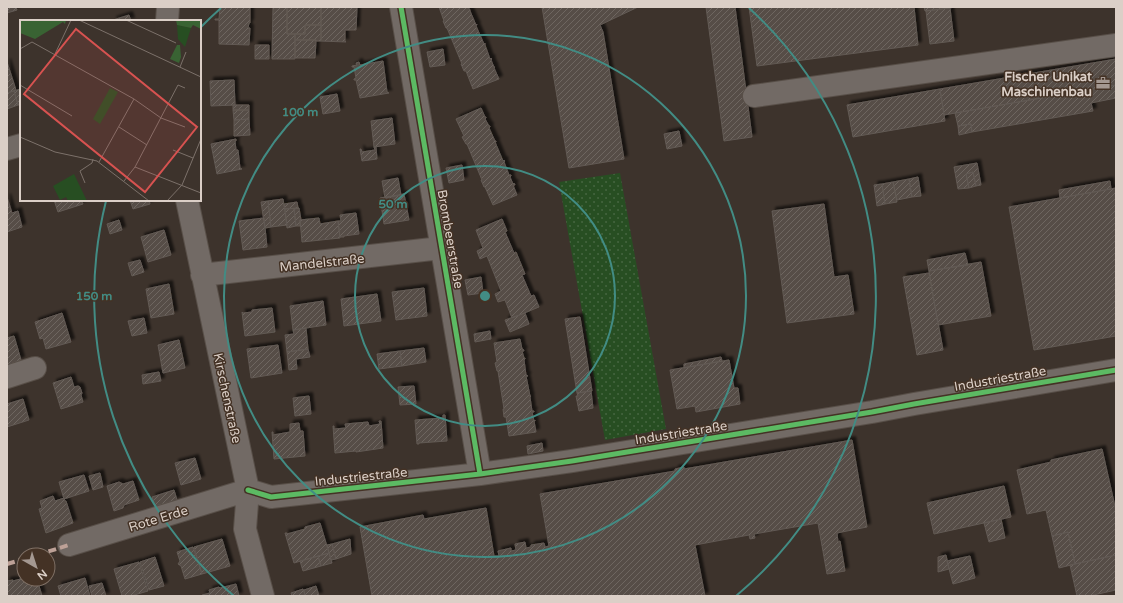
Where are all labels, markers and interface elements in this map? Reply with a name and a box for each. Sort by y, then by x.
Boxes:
inset map [20,20,201,201]
place label: Fischer Unikat Maschinenbau [1001,69,1092,100]
office icon: Fischer Unikat Maschinenbau [1095,75,1111,91]
text: 100 m [282,105,318,119]
street label: Brombeerstraße [433,188,467,290]
text: 50 m [378,197,408,211]
street label: Mandelstraße [279,251,365,275]
text: 150 m [76,289,112,303]
centre of rings [478,289,492,303]
street label: Kirschenstraße [210,352,244,445]
street label: Industriestraße [953,363,1047,395]
street label: Industriestraße [634,418,728,448]
street label: Industriestraße [314,464,408,490]
street label: Rote Erde [127,502,190,536]
north arrow [16,547,56,587]
text: N [34,567,50,582]

